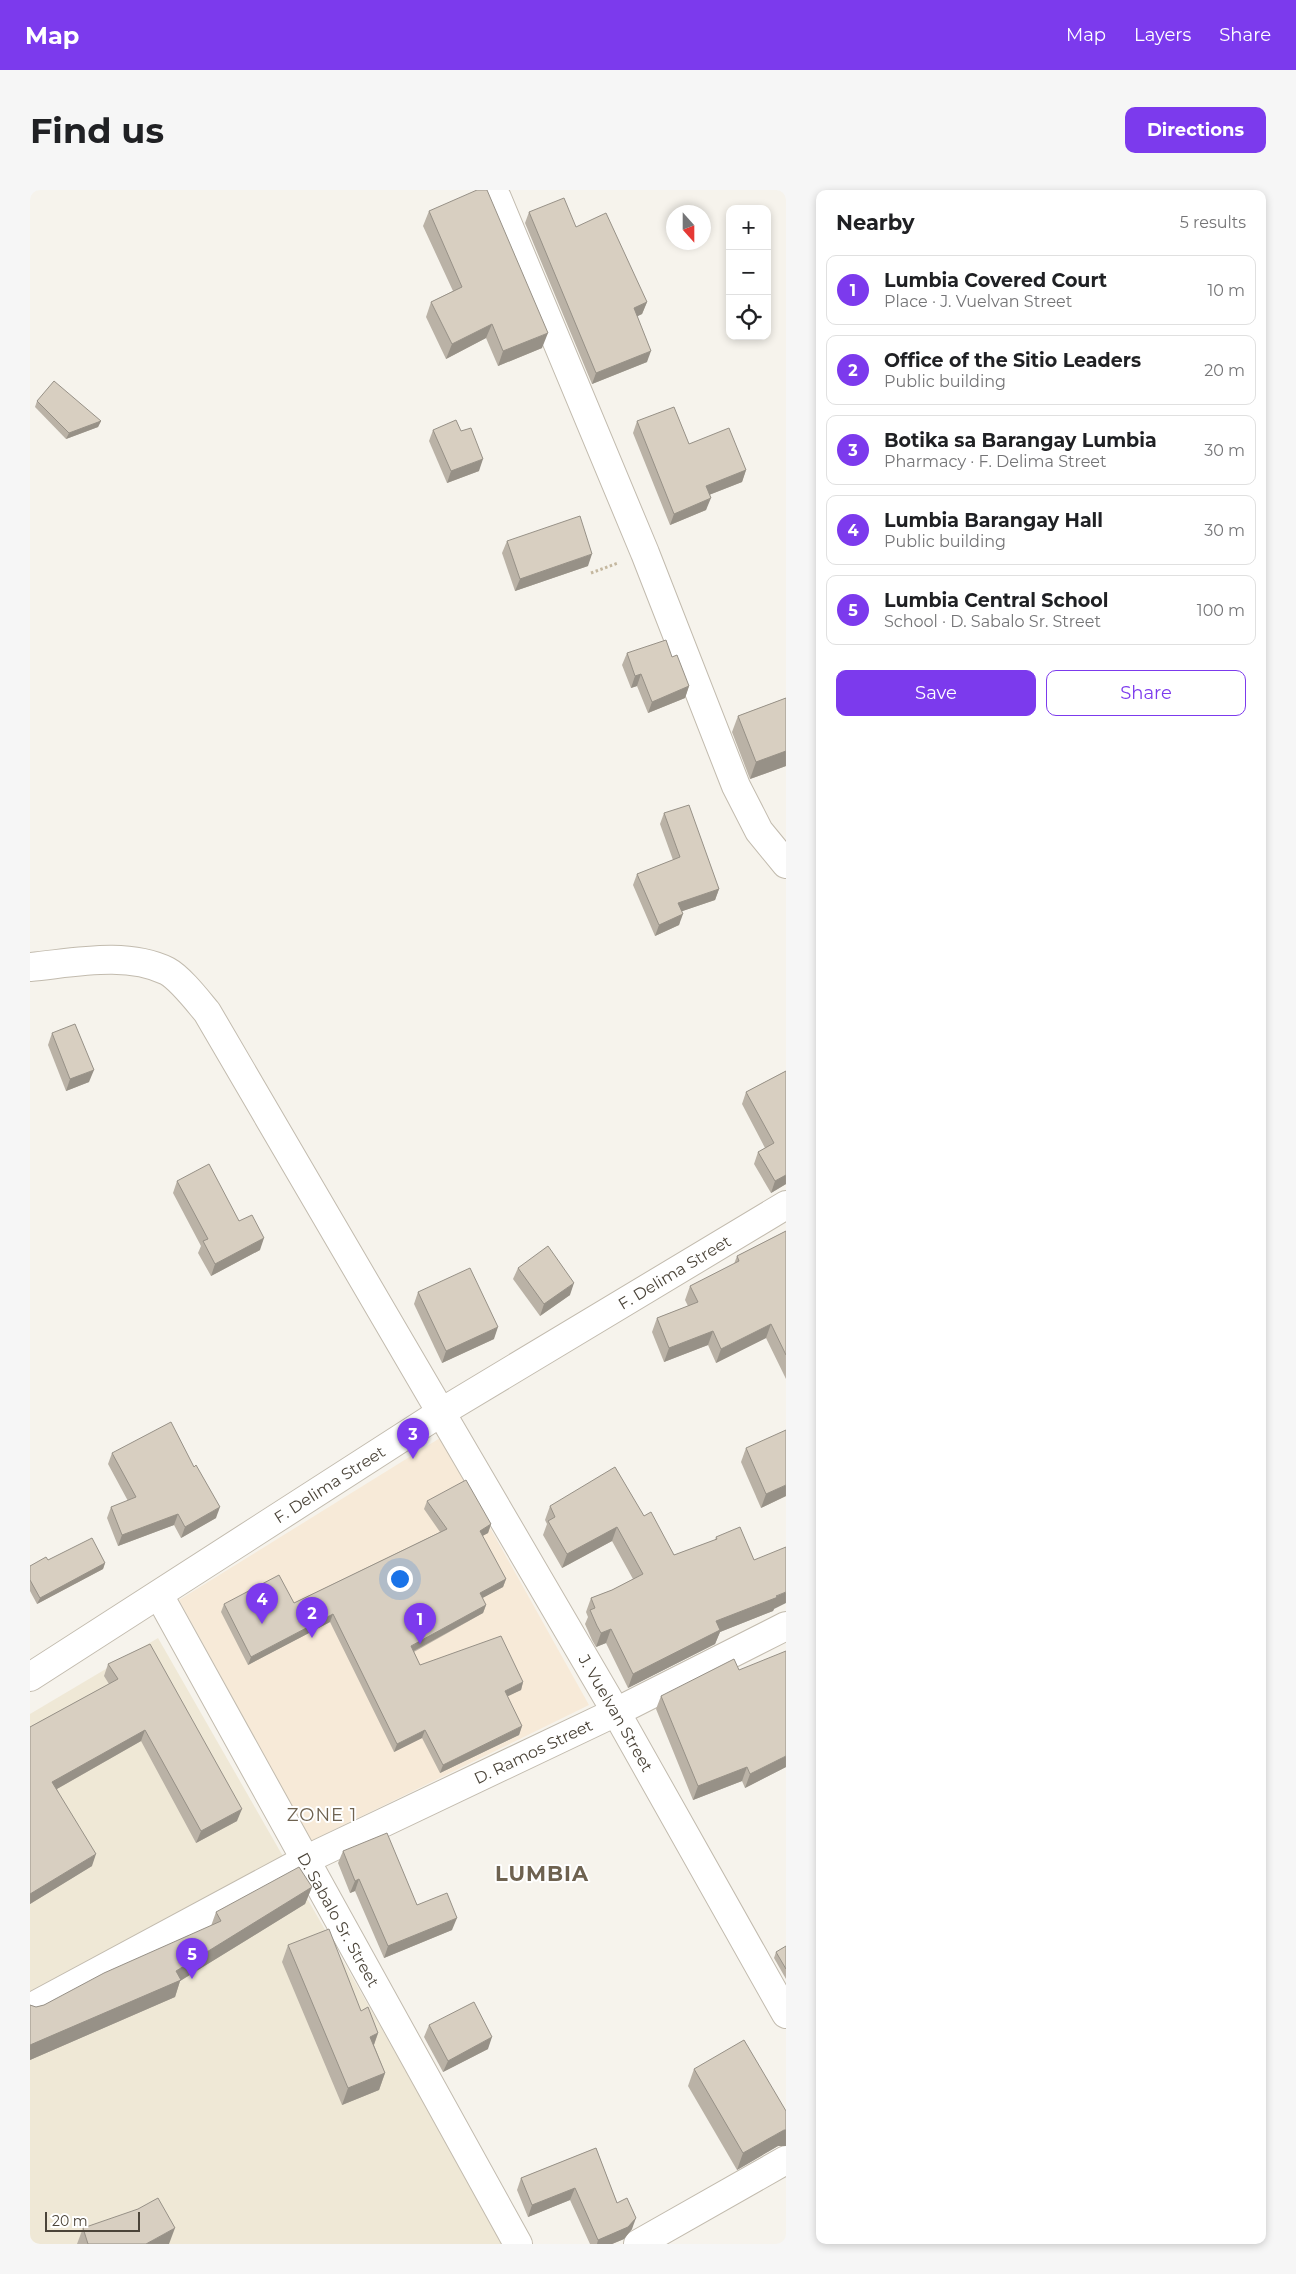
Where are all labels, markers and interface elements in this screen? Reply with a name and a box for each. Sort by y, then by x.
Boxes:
text: Map [25,21,79,50]
text: Map [1066,24,1106,46]
text: Layers [1134,24,1191,46]
text: Share [1219,24,1271,46]
button: Directions [1125,107,1266,153]
text: Find us [30,109,164,152]
north arrow [666,205,711,250]
map controls [726,205,771,340]
button: + [726,205,771,250]
text: Nearby [836,210,915,235]
text: 5 results [1180,213,1246,232]
button: − [726,250,771,295]
text: Lumbia Covered Court [884,269,1107,292]
text: 1 [850,281,856,300]
text: 10 m [1207,281,1245,300]
text: Place · J. Vuelvan Street [884,292,1072,311]
button: locate [726,295,771,340]
text: Office of the Sitio Leaders [884,349,1141,372]
text: 2 [848,361,858,380]
text: 20 m [1204,361,1245,380]
text: Public building [884,372,1006,391]
text: Botika sa Barangay Lumbia [884,429,1157,452]
text: 3 [848,441,858,460]
text: 30 m [1204,441,1245,460]
text: Pharmacy · F. Delima Street [884,452,1107,471]
text: Lumbia Barangay Hall [884,509,1103,532]
text: 4 [847,521,859,540]
text: 30 m [1204,521,1245,540]
text: Public building [884,532,1006,551]
text: Lumbia Central School [884,589,1108,612]
text: 5 [848,601,858,620]
text: 100 m [1197,601,1245,620]
text: School · D. Sabalo Sr. Street [884,612,1101,631]
button: Save [836,670,1036,716]
button: Share [1046,670,1246,716]
street label: F. Delima Street [614,1231,735,1313]
pin: 3 [397,1418,429,1459]
street label: F. Delima Street [270,1441,389,1527]
your location [387,1566,413,1592]
pin: 4 [246,1583,278,1624]
pin: 2 [296,1597,328,1638]
pin: 1 [404,1603,436,1644]
street label: J. Vuelvan Street [574,1650,657,1775]
street label: D. Ramos Street [471,1715,596,1788]
district label: ZONE 1 [287,1804,357,1826]
street label: D. Sabalo Sr. Street [294,1849,384,1991]
district label: LUMBIA [495,1861,589,1886]
pin: 5 [176,1938,208,1979]
scale bar [45,2209,140,2232]
text: 20 m [52,2212,88,2230]

